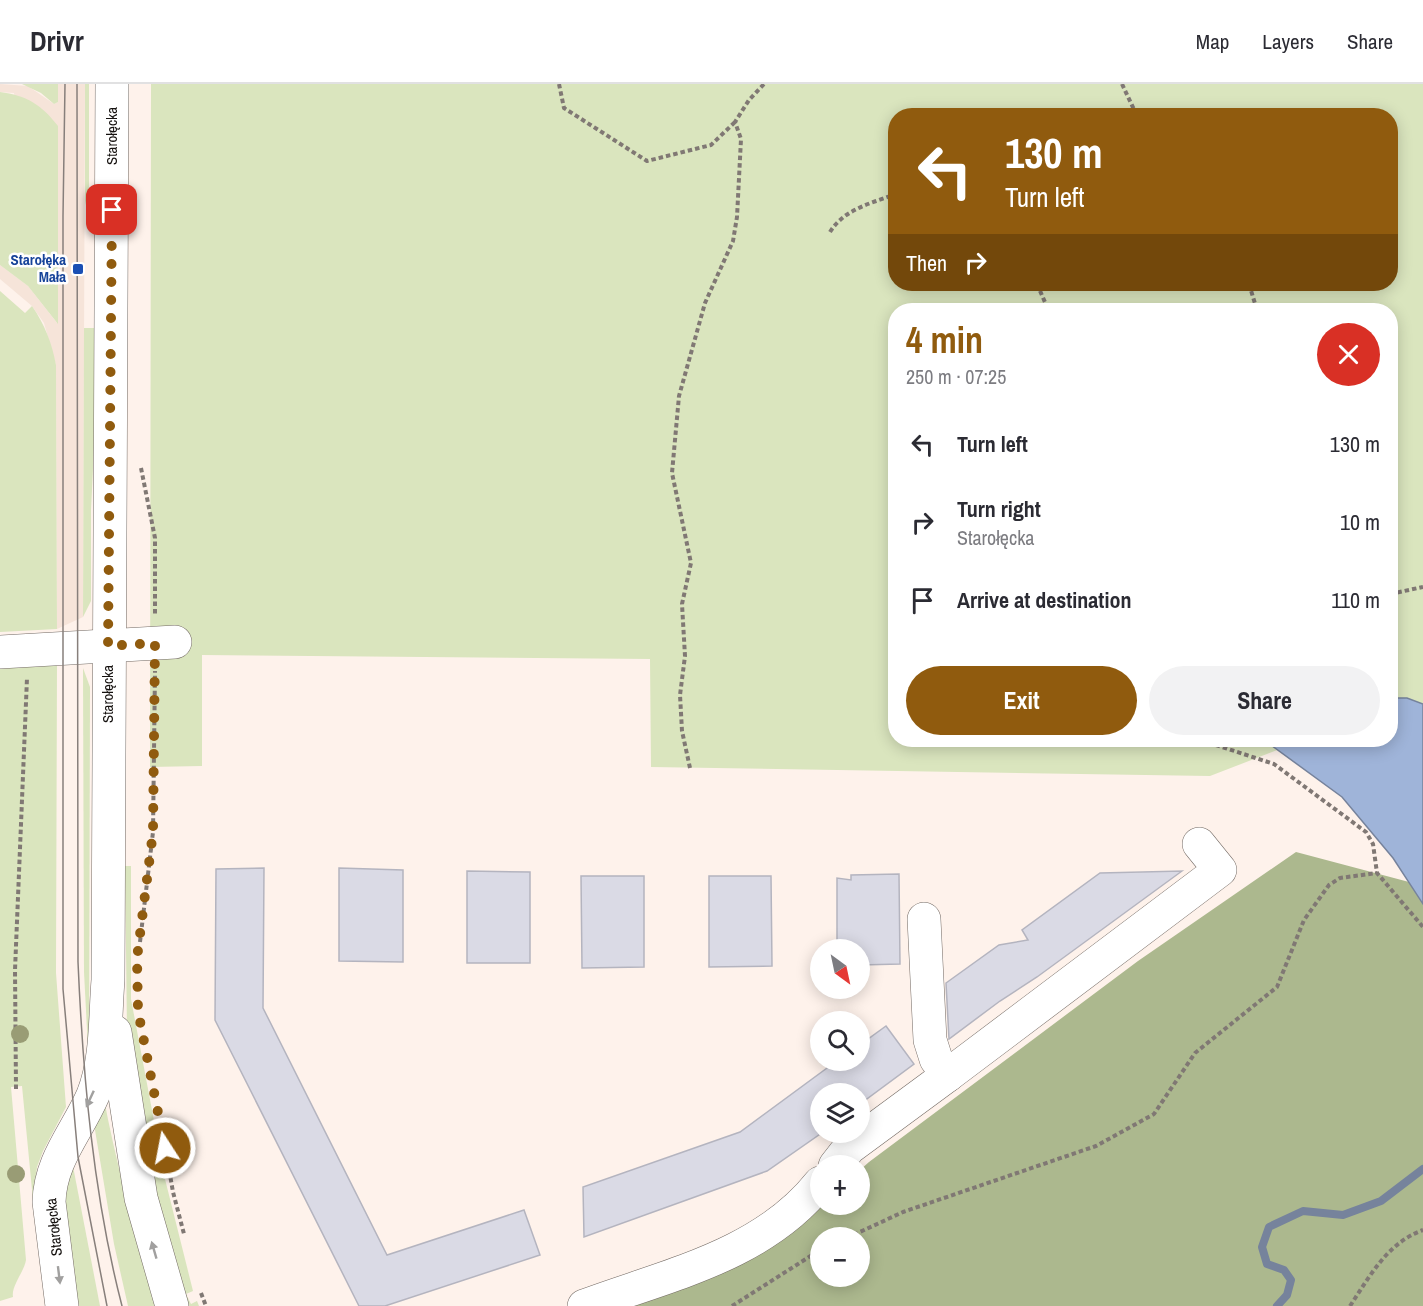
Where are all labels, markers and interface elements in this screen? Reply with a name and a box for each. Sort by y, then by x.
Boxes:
text: Drivr [30,22,84,60]
text: Map [1196,27,1229,56]
text: Layers [1262,27,1314,56]
text: Share [1347,27,1393,56]
street label: Starołęcka [101,107,122,165]
text: 130 m [1005,125,1103,181]
icon: left [906,132,984,210]
text: Turn left [1005,179,1084,215]
pin [86,184,137,235]
icon: arrive [95,193,128,226]
icon: right [959,246,992,279]
text: Then [906,248,947,278]
place label: Starołęka Mała [11,249,66,287]
marker: Starołęka Mała [71,262,85,276]
text: 4 min [906,316,983,364]
button: close [1317,323,1380,386]
text: 250 m · 07:25 [906,363,1006,390]
icon: left [906,428,939,461]
text: Turn left [957,429,1028,459]
text: 130 m [1330,429,1380,459]
text: Turn right [957,494,1041,524]
icon: right [906,506,939,539]
text: 10 m [1340,507,1380,537]
text: Starołęcka [957,524,1034,551]
icon: arrive [906,584,939,617]
text: Arrive at destination [957,585,1131,615]
text: 110 m [1331,585,1380,615]
street label: Starołęcka [97,665,118,723]
button: Exit [906,666,1137,735]
button: Share [1149,666,1380,735]
north arrow [810,939,870,999]
map controls [810,939,870,1287]
button: search [810,1011,870,1071]
button: layers [810,1083,870,1143]
one-way arrow [85,1090,94,1107]
position arrow [133,1116,197,1180]
button: + [810,1155,870,1215]
street label: Starołęcka [40,1197,67,1257]
button: − [810,1227,870,1287]
one-way arrow [149,1241,158,1259]
one-way arrow [54,1265,63,1284]

